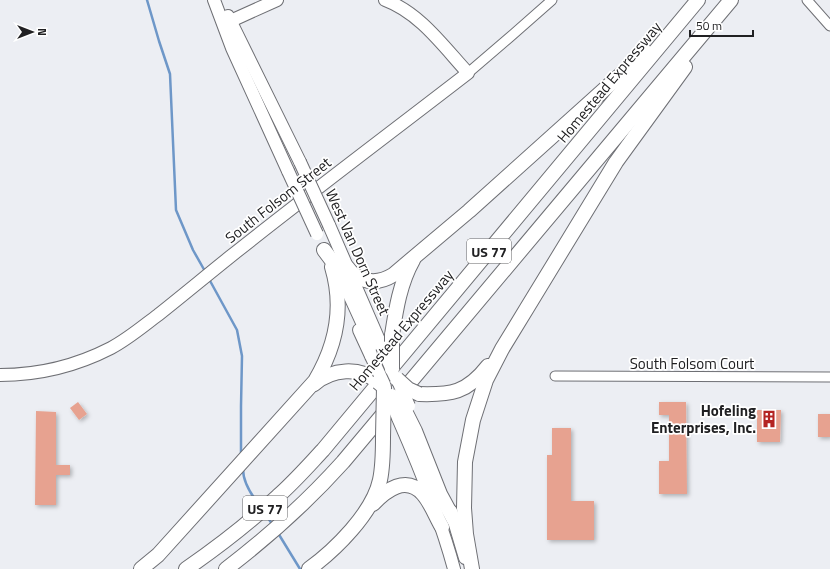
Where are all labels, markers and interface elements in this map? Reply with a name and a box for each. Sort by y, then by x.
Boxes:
north arrow [12,12,52,52]
scale bar [690,12,753,38]
street label: Homestead Expressway [551,16,667,148]
text: 50 m [696,16,722,35]
text: N [34,28,50,36]
street label: South Folsom Street [220,151,337,249]
street label: West Van Dorn Street [320,185,396,320]
road number: US 77 [467,239,511,263]
street label: Homestead Expressway [343,264,459,396]
street label: South Folsom Court [630,352,755,375]
place label: Hofeling Enterprises, Inc. [651,399,756,439]
building icon: Hofeling Enterprises, Inc. [759,409,779,429]
road number: US 77 [243,496,287,520]

